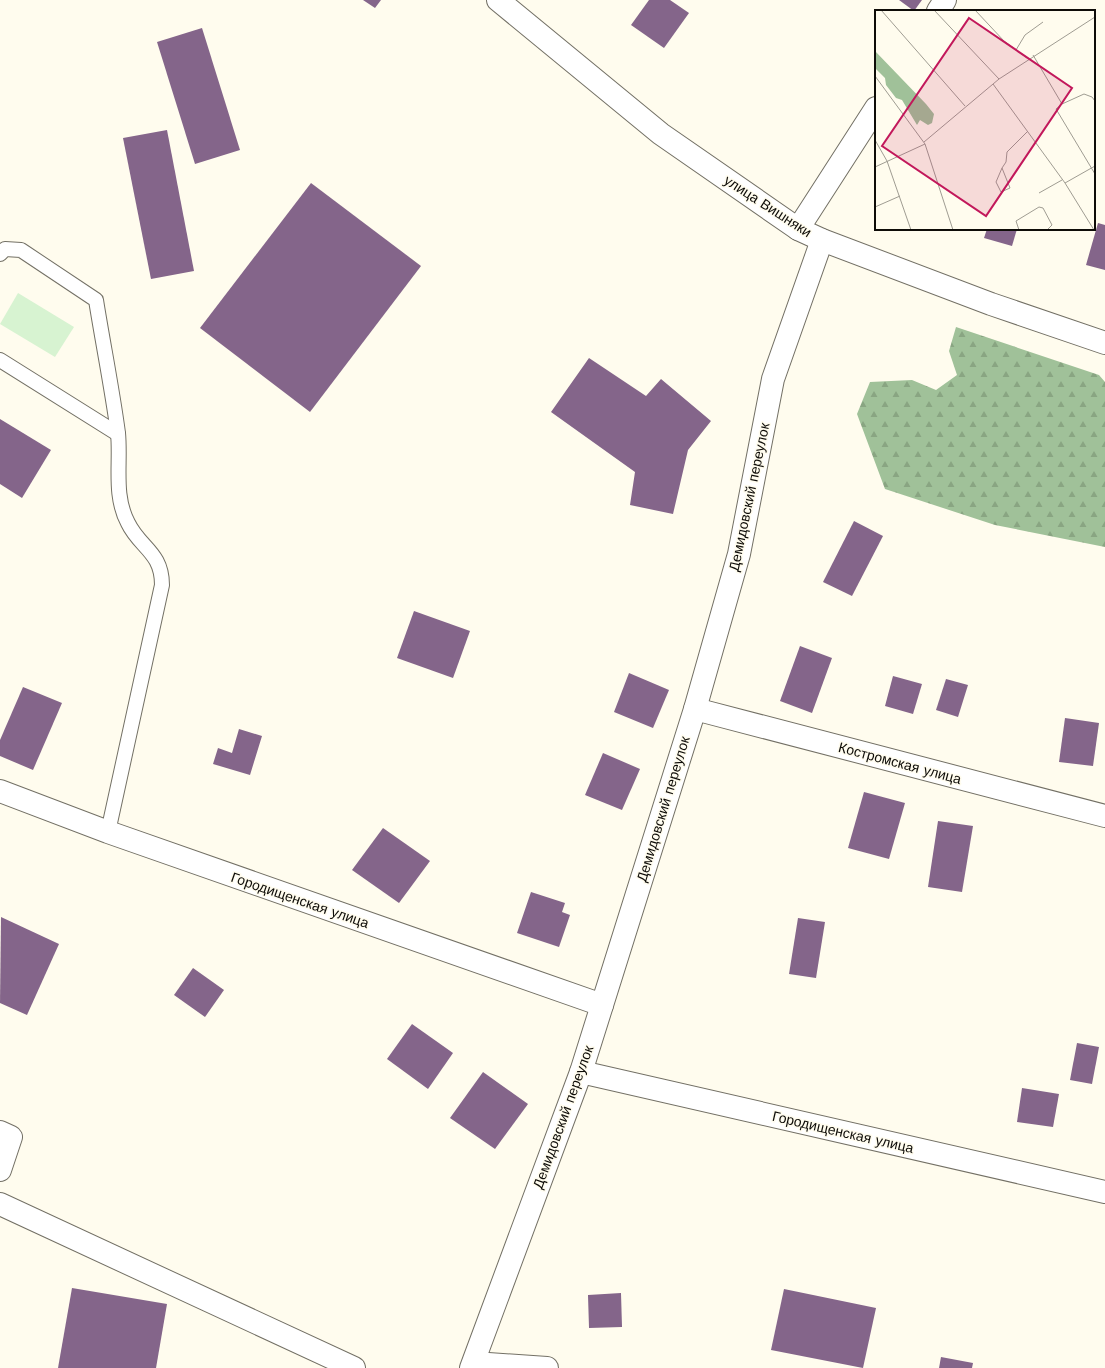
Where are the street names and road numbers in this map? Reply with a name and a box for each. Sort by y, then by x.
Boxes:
street label: улица Вишняки [721,172,815,240]
street label: Демидовский переулок [725,421,773,573]
street label: Демидовский переулок [633,734,693,884]
street label: Костромская улица [837,739,963,787]
street label: Городищенская улица [229,869,371,931]
street label: Демидовский переулок [530,1042,597,1191]
street label: Городищенская улица [771,1108,915,1156]

